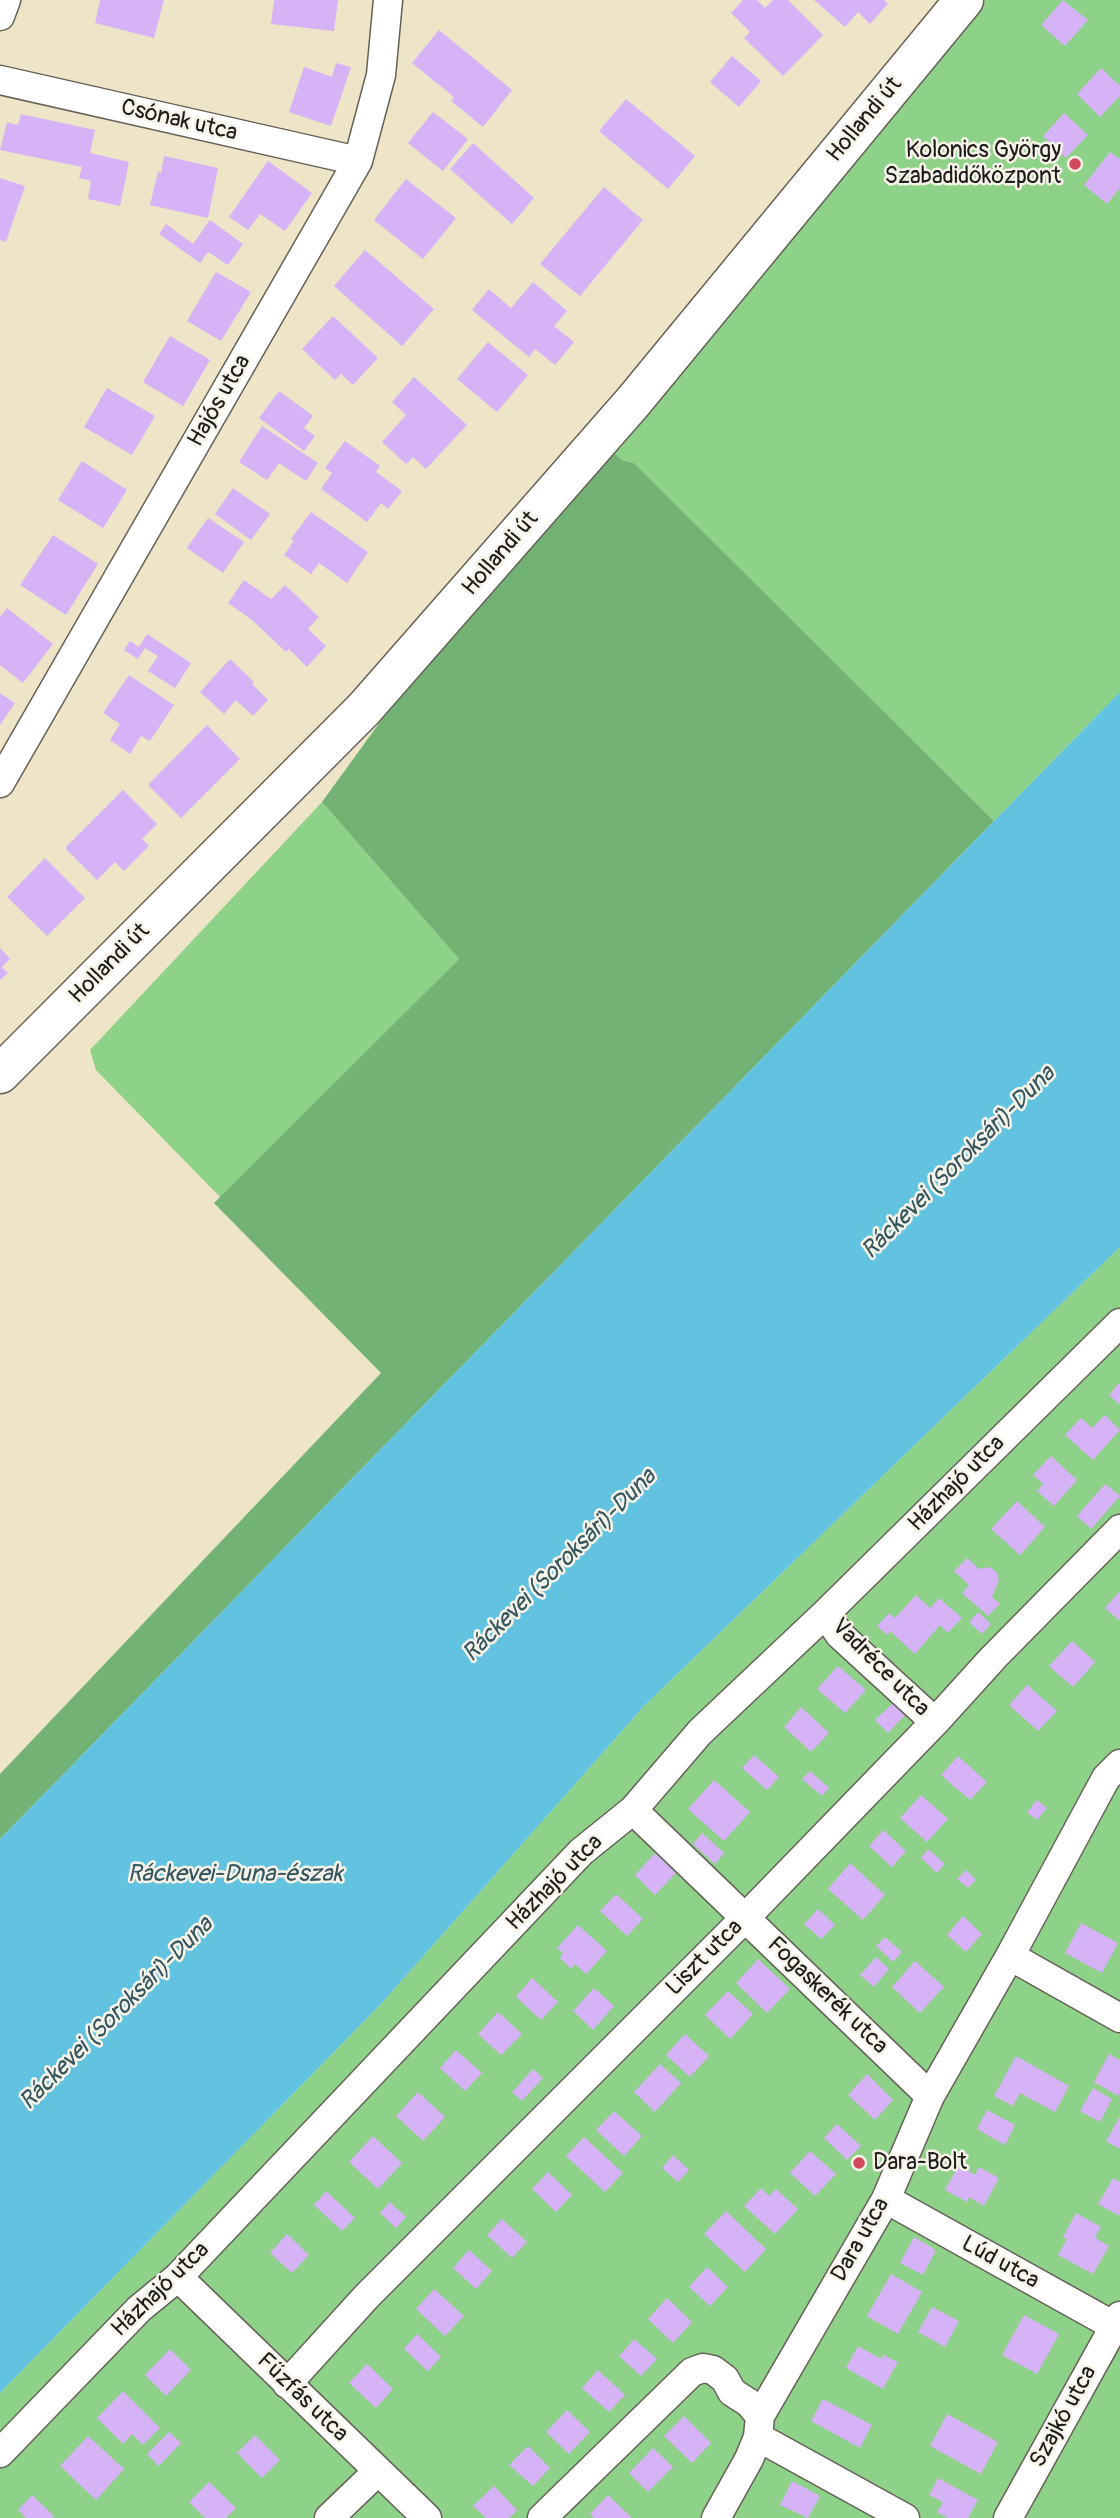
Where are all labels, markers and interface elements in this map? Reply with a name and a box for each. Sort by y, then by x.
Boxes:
street label: Hollandi út [822,72,908,168]
street label: Csónak utca [118,94,240,148]
place label: Kolonics György Szabadidőközpont [885,137,1061,191]
marker: Kolonics György Szabadidőközpont [1067,156,1083,172]
street label: Hajós utca [183,350,257,452]
street label: Hollandi út [457,506,545,602]
street label: Hollandi út [64,918,156,1010]
water label: Ráckevei (Soroksári)-Duna [856,1060,1062,1266]
street label: Házhajó utca [903,1430,1011,1538]
water label: Ráckevei (Soroksári)-Duna [457,1463,663,1669]
street label: Vadréce utca [825,1613,935,1723]
street label: Házhajó utca [501,1829,609,1937]
water label: Ráckevei-Duna-észak [127,1861,343,1889]
water label: Ráckevei (Soroksári)-Duna [14,1911,220,2117]
street label: Liszt utca [661,1914,749,2002]
street label: Fogaskerék utca [761,1932,893,2060]
place label: Dara-Bolt [873,2149,967,2177]
marker: Dara-Bolt [851,2155,867,2171]
street label: Dara utca [826,2193,896,2287]
street label: Lúd utca [956,2230,1044,2296]
street label: Házhajó utca [107,2237,215,2343]
street label: Fűzfás utca [251,2348,353,2448]
street label: Szajkó utca [1025,2361,1103,2473]

